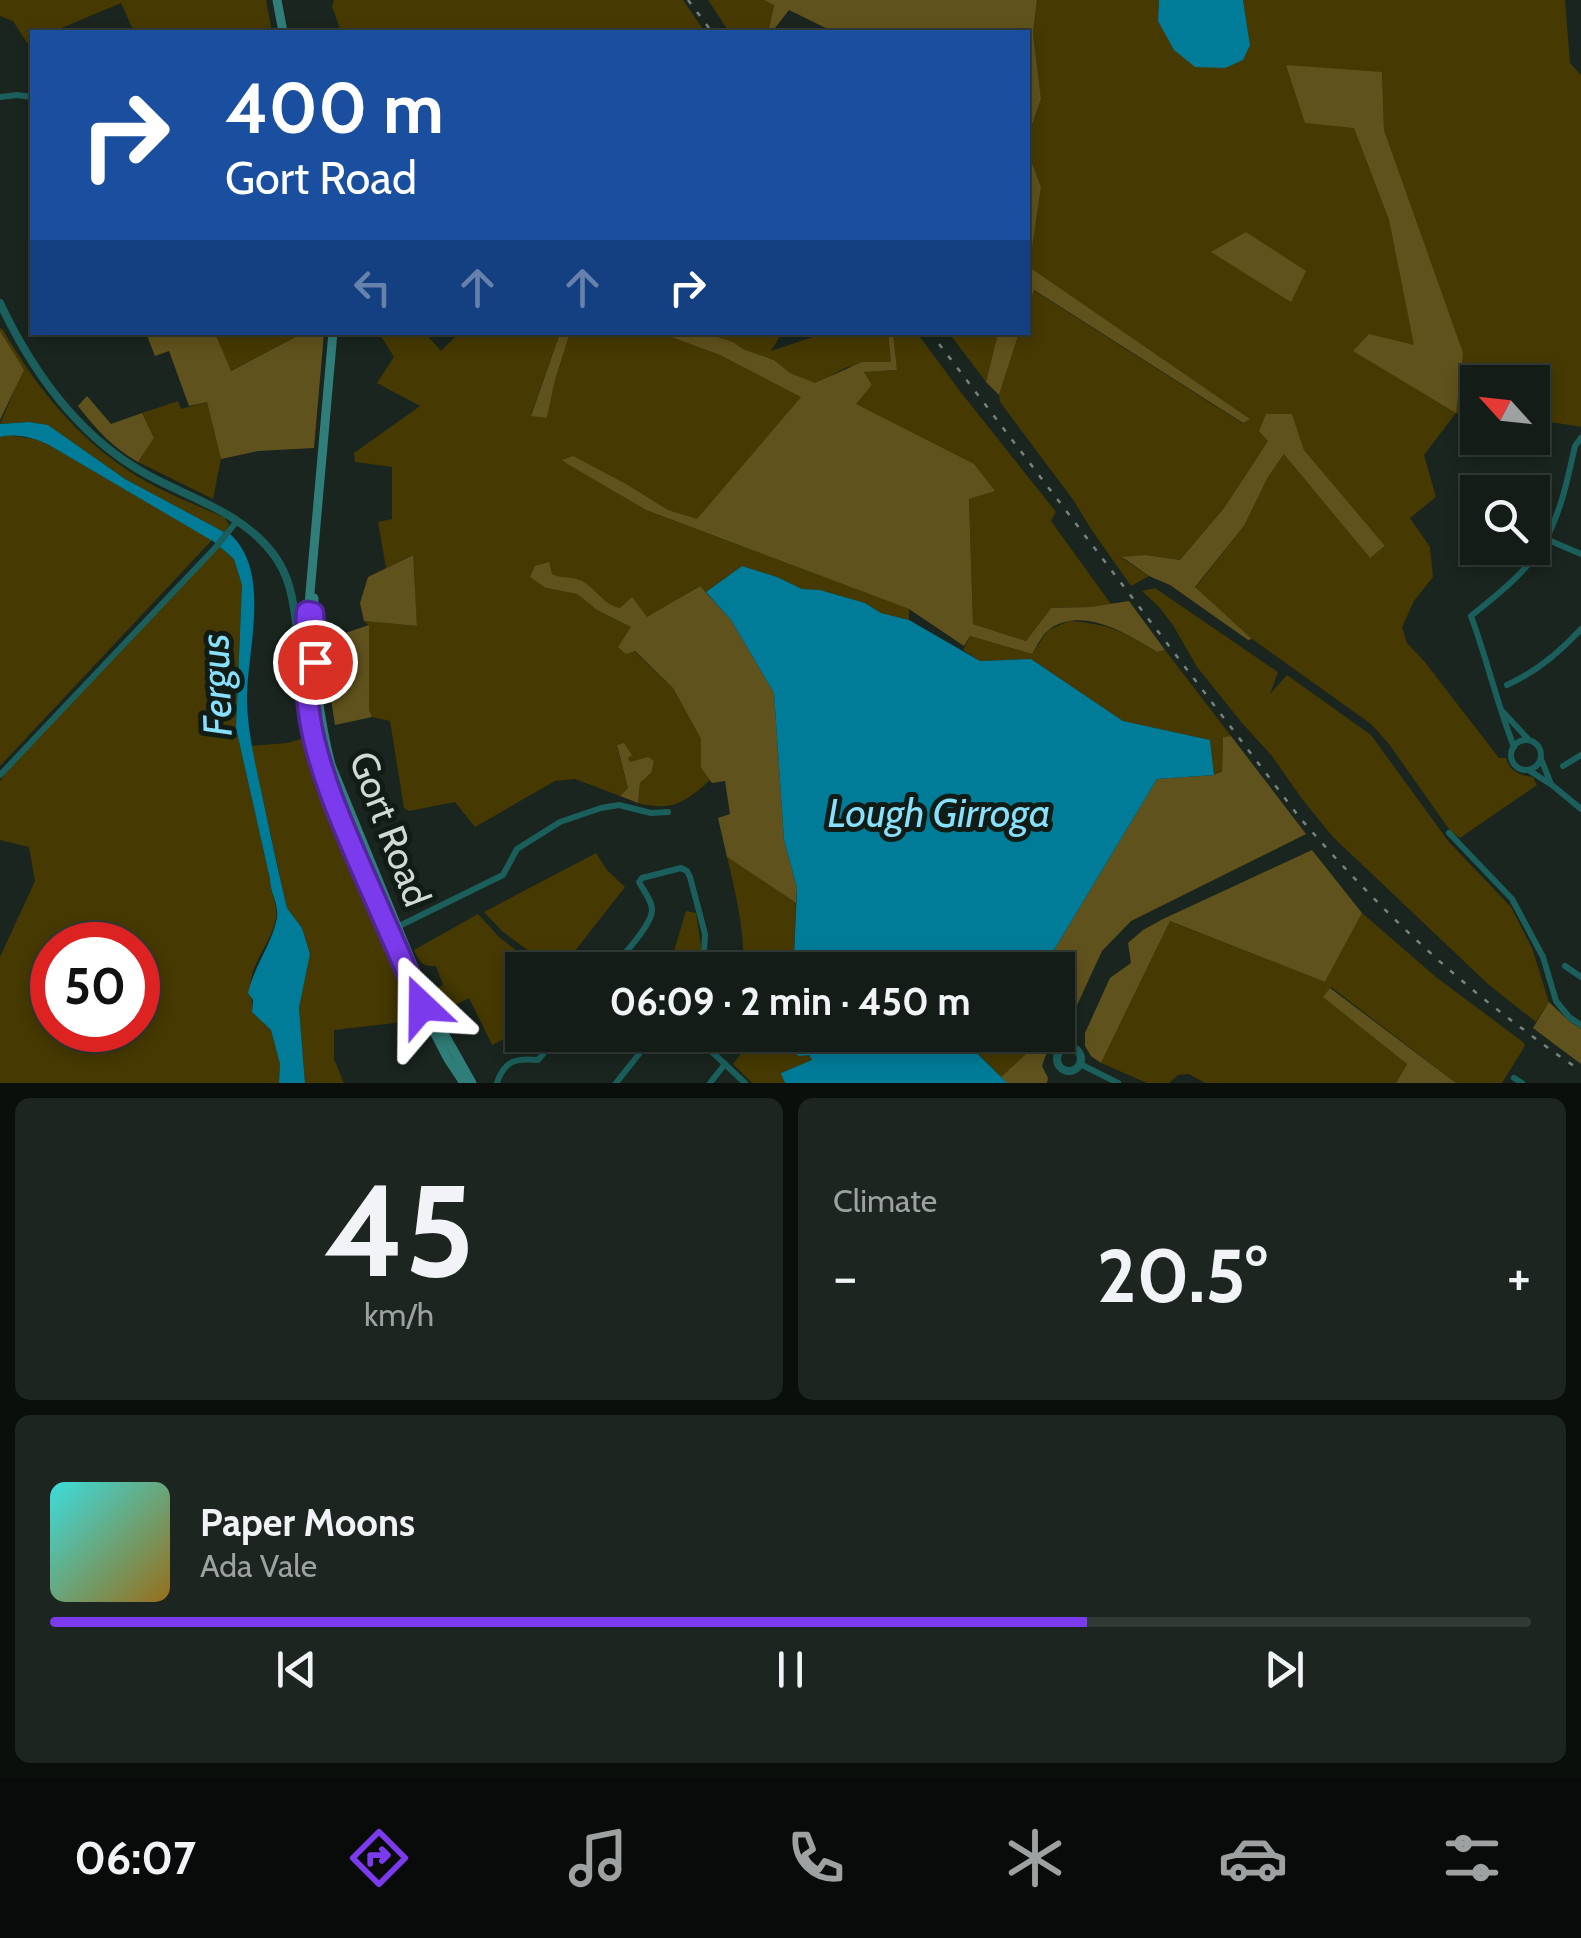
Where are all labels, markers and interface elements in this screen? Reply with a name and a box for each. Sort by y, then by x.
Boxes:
text: 400 m [225,65,444,151]
icon: right [60,70,190,200]
text: Gort Road [225,151,417,205]
icon: left [345,260,400,315]
icon: ahead [450,260,505,315]
icon: ahead [555,260,610,315]
icon: right [660,260,715,315]
north arrow [1460,365,1550,455]
map controls [1460,365,1550,565]
button: search [1460,475,1550,565]
pin [273,620,358,705]
water label: Fergus [189,633,242,737]
icon: arrive [288,635,343,690]
street label: Gort Road [339,745,441,913]
water label: Lough Girroga [827,788,1051,837]
speed limit sign: 50 [30,922,160,1052]
position arrow [370,954,474,1058]
text: 06:09 · 2 min · 450 m [610,978,970,1025]
text: 45 [324,1151,474,1309]
text: Climate [833,1181,937,1220]
text: 20.5° [1097,1230,1267,1321]
text: − [833,1243,857,1310]
text: + [1507,1243,1531,1310]
text: km/h [364,1295,434,1334]
text: Paper Moons [200,1499,415,1546]
text: Ada Vale [200,1546,317,1585]
icon: previous [269,1642,324,1697]
icon: pause [763,1642,818,1697]
icon: next [1257,1642,1312,1697]
icon: directions [344,1823,414,1893]
icon: music [563,1823,633,1893]
icon: phone [781,1823,851,1893]
icon: climate [1000,1823,1070,1893]
icon: car [1218,1823,1288,1893]
icon: filters [1437,1823,1507,1893]
text: 06:07 [74,1831,196,1885]

